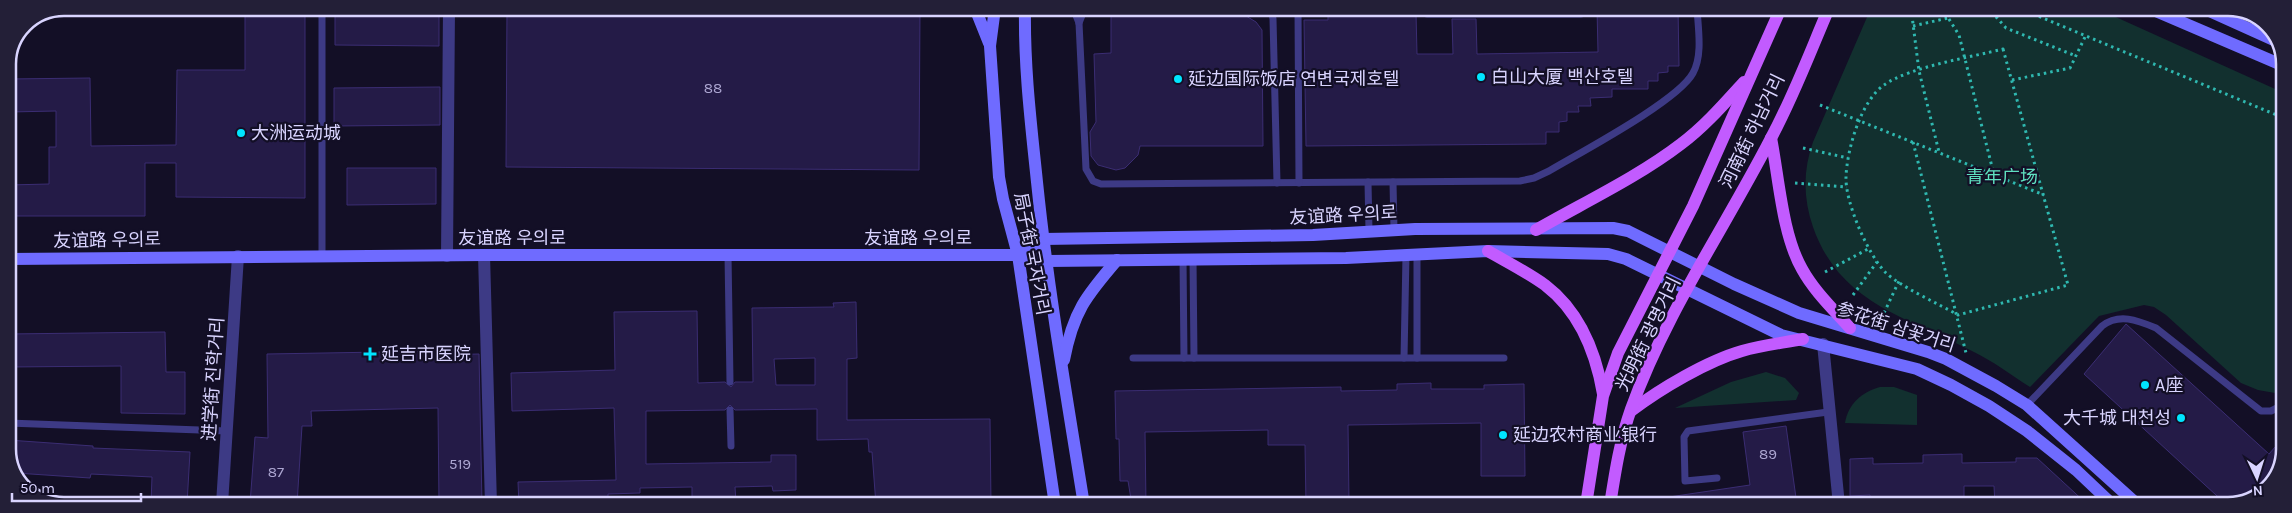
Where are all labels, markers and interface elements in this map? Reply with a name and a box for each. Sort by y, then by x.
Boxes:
place label: 白山大厦 백산호텔 [1491,66,1634,88]
place label: 延边国际饭店 연변국제호텔 [1188,68,1400,90]
street label: 河南街 하남거리 [1715,70,1789,192]
marker: 白山大厦 백산호텔 [1475,71,1487,83]
marker: 延边国际饭店 연변국제호텔 [1172,73,1184,85]
house number: 88 [704,79,722,97]
place label: 大洲运动城 [251,122,341,144]
marker: 大洲运动城 [235,127,247,139]
park label: 青年广场 [1966,166,2038,188]
street label: 局子街 국자거리 [1009,191,1055,317]
street label: 友谊路 우의로 [1289,201,1397,229]
street label: 友谊路 우의로 [458,227,566,249]
street label: 友谊路 우의로 [864,227,972,249]
street label: 友谊路 우의로 [53,228,161,252]
street label: 光明街 광명거리 [1611,273,1685,395]
street label: 参花街 삼꽃거리 [1833,297,1959,357]
street label: 进学街 진학거리 [198,316,228,442]
place label: 延吉市医院 [381,343,471,365]
marker: 延吉市医院 [363,347,377,361]
place label: A座 [2155,374,2183,396]
marker: A座 [2139,379,2151,391]
place label: 大千城 대천성 [2063,407,2171,429]
marker: 大千城 대천성 [2175,412,2187,424]
place label: 延边农村商业银行 [1513,424,1657,446]
marker: 延边农村商业银行 [1497,429,1509,441]
house number: 89 [1759,445,1777,463]
north arrow [2232,453,2282,503]
house number: 519 [449,455,471,473]
house number: 87 [268,463,284,481]
scale bar [12,470,141,502]
text: 50 m [20,479,55,497]
text: N [2252,482,2263,499]

